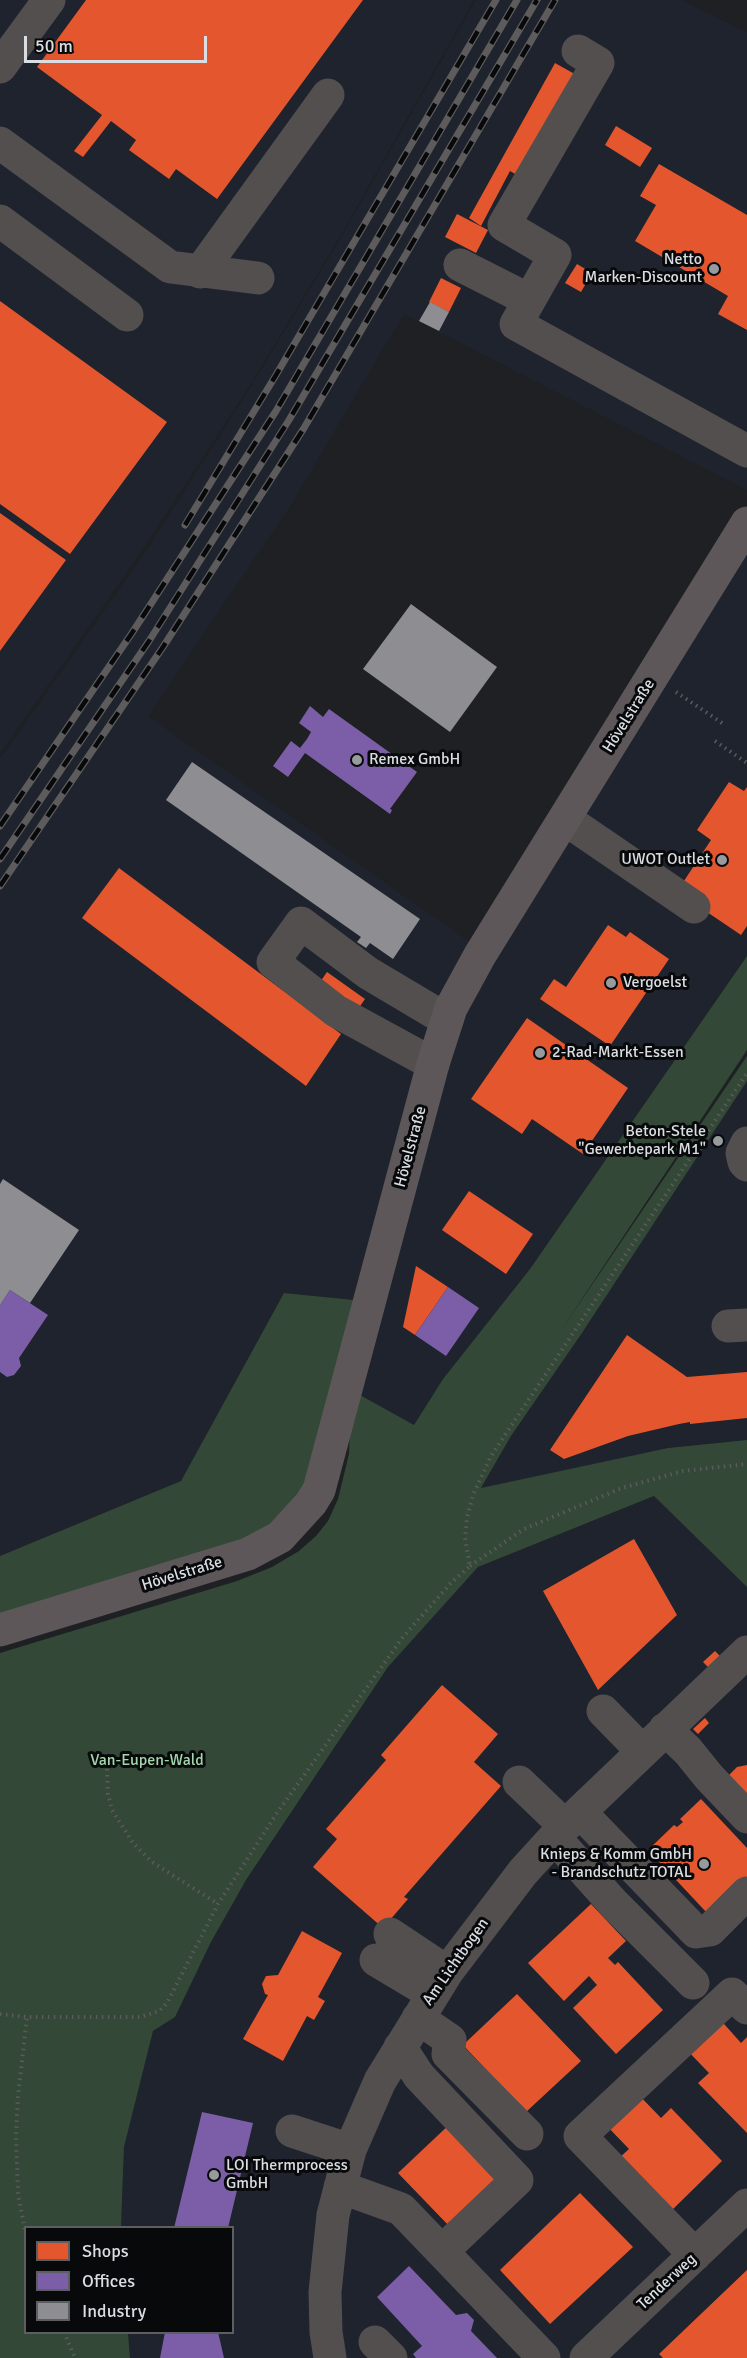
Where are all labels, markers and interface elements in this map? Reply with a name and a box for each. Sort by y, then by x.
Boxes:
scale bar [27,24,210,62]
text: 50 m [35,35,73,57]
place label: Netto Marken-Discount [584,250,702,288]
marker: Netto Marken-Discount [707,262,721,276]
street label: Hövelstraße [599,676,659,756]
place label: Remex GmbH [369,750,460,770]
marker: Remex GmbH [350,753,364,767]
place label: UWOT Outlet [621,850,710,870]
marker: UWOT Outlet [715,853,729,867]
place label: Vergoelst [623,973,687,993]
marker: Vergoelst [604,976,618,990]
place label: 2-Rad-Markt-Essen [552,1043,684,1063]
marker: 2-Rad-Markt-Essen [533,1046,547,1060]
street label: Hövelstraße [391,1104,431,1190]
place label: Beton-Stele "Gewerbepark M1" [578,1122,706,1160]
marker: Beton-Stele "Gewerbepark M1" [711,1134,725,1148]
street label: Hövelstraße [139,1553,225,1595]
park label: Van-Eupen-Wald [90,1751,204,1771]
place label: Knieps & Komm GmbH - Brandschutz TOTAL [540,1845,692,1883]
marker: Knieps & Komm GmbH - Brandschutz TOTAL [697,1857,711,1871]
street label: Am Lichtbogen [419,1915,493,2009]
place label: LOI Thermprocess GmbH [226,2156,348,2194]
marker: LOI Thermprocess GmbH [207,2168,221,2182]
legend [24,2226,234,2334]
text: Shops [82,2240,129,2262]
street label: Tenderweg [633,2250,701,2314]
text: Offices [82,2270,135,2292]
text: Industry [82,2300,146,2322]

